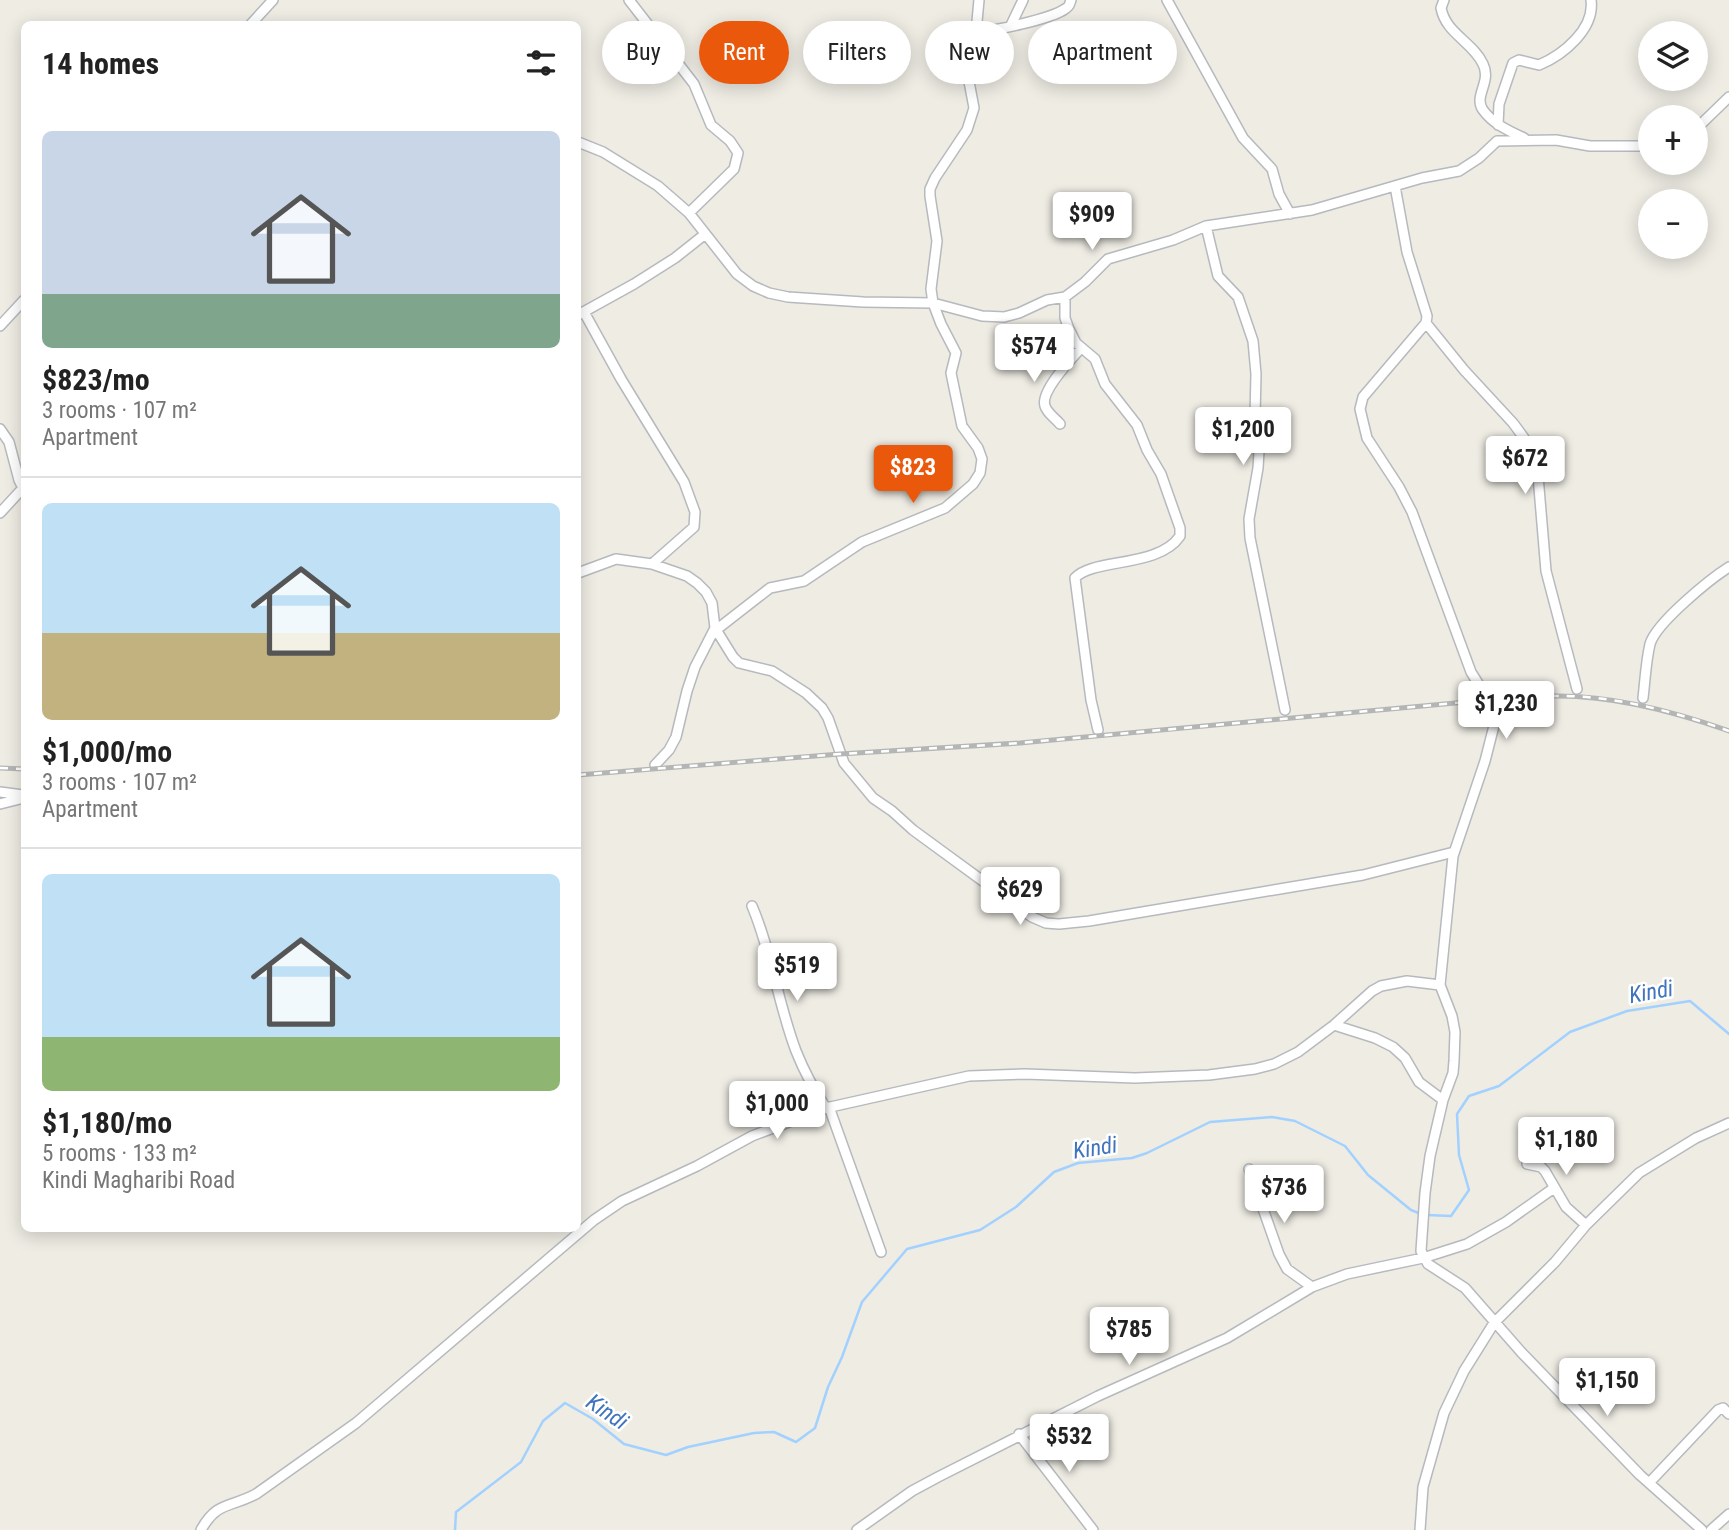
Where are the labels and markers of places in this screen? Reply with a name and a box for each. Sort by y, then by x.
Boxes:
pin: $909 [1051,192,1133,252]
pin: $574 [993,324,1075,384]
pin: $1,200 [1186,407,1300,467]
pin: $672 [1484,436,1566,496]
pin: $823 [872,446,954,505]
pin: $1,230 [1449,682,1563,741]
pin: $629 [979,867,1061,927]
pin: $519 [756,944,838,1003]
pin: $1,000 [720,1082,834,1141]
pin: $1,180 [1509,1118,1623,1177]
pin: $736 [1243,1166,1325,1225]
pin: $785 [1088,1308,1170,1367]
pin: $1,150 [1550,1358,1664,1418]
pin: $532 [1028,1414,1110,1474]

